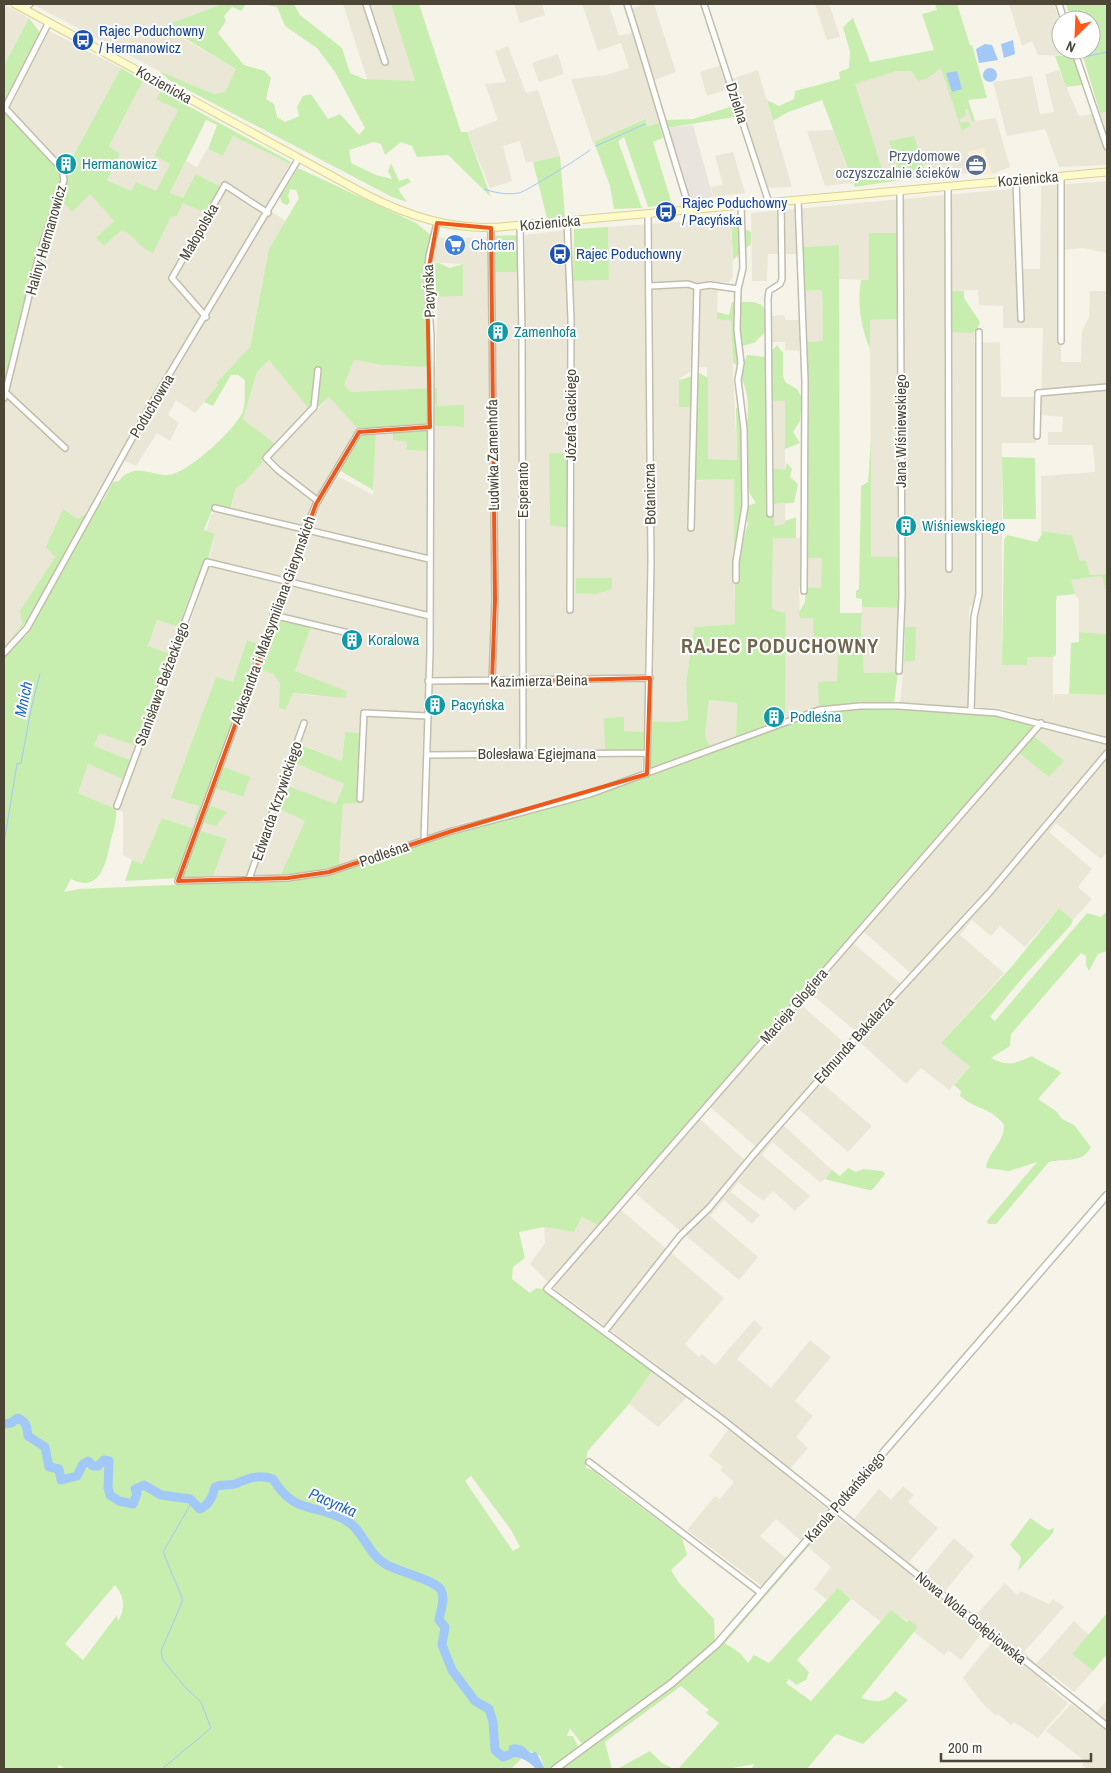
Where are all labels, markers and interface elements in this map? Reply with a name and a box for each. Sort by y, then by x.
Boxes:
north arrow [1051,10,1101,60]
place label: Rajec Poduchowny / Hermanowicz [99,20,205,58]
bus stop icon: Rajec Poduchowny / Hermanowicz [71,28,95,52]
text: N [1063,37,1078,57]
street label: Kozienicka [133,61,196,109]
street label: Dzielna [721,80,754,126]
place label: Przydomowe oczyszczalnie ścieków [836,145,960,183]
building icon: Hermanowicz [54,152,78,176]
place label: Hermanowicz [82,153,157,174]
office icon: Przydomowe oczyszczalnie ścieków [964,153,988,177]
street label: Kozienicka [997,165,1059,192]
street label: Haliny Hermanowicz [20,182,71,297]
place label: Rajec Poduchowny / Pacyńska [682,192,788,230]
street label: Małopolska [174,199,223,264]
bus stop icon: Rajec Poduchowny / Pacyńska [654,200,678,224]
street label: Kozienicka [519,209,581,236]
supermarket icon: Chorten [443,233,467,257]
place label: Chorten [471,234,515,255]
bus stop icon: Rajec Poduchowny [548,242,572,266]
place label: Rajec Poduchowny [576,243,682,264]
street label: Pacyńska [417,264,440,318]
building icon: Zamenhofa [486,320,510,344]
place label: Zamenhofa [514,321,576,342]
street label: Józefa Gackiego [560,369,581,461]
street label: Poduchowna [124,370,179,442]
street label: Jana Wiśniewskiego [890,374,911,488]
street label: Ludwika Zamenhofa [481,399,504,511]
street label: Esperanto [512,462,533,518]
street label: Botaniczna [638,463,661,525]
street label: Aleksandra i Maksymiliana Gierymskich [225,513,320,728]
building icon: Wiśniewskiego [894,514,918,538]
place label: Wiśniewskiego [922,515,1006,536]
street label: Stanisława Bełżeckiego [129,619,194,749]
building icon: Koralowa [340,628,364,652]
place label: Koralowa [368,629,419,650]
district label: RAJEC PODUCHOWNY [681,632,879,659]
street label: Kazimierza Beina [490,669,588,692]
water label: Mnich [9,679,37,719]
building icon: Pacyńska [423,693,447,717]
place label: Pacyńska [451,694,504,715]
building icon: Podleśna [762,705,786,729]
place label: Podleśna [790,706,841,727]
street label: Edwarda Krzywickiego [246,738,307,863]
street label: Bolesława Egiejmana [478,743,596,764]
street label: Podleśna [356,835,412,872]
street label: Macieja Glogiera [755,963,832,1048]
street label: Edmunda Bakalarza [809,991,899,1088]
street label: Karola Potkańskiego [799,1447,890,1546]
water label: Pacynka [306,1482,360,1522]
street label: Nowa Wola Gołębiowska [911,1566,1031,1669]
scale bar [941,1730,1091,1762]
text: 200 m [948,1737,982,1758]

